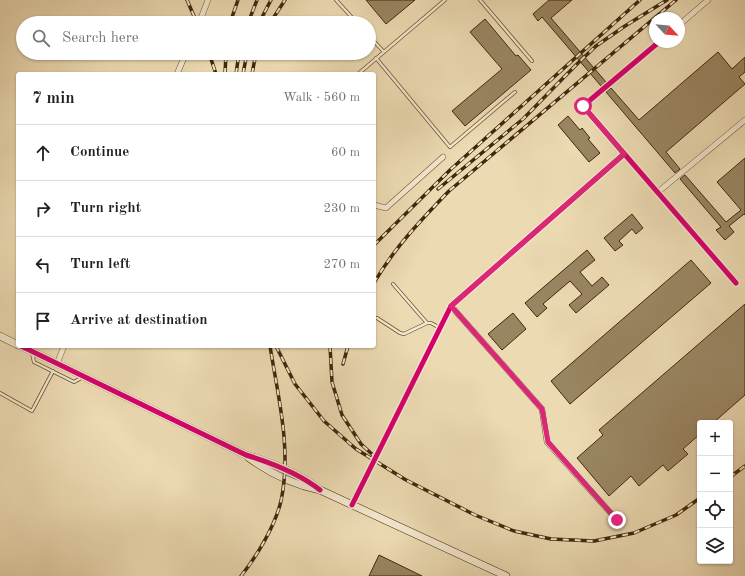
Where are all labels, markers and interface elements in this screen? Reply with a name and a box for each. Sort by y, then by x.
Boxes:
north arrow [649,12,685,48]
search box [16,16,376,60]
icon: search [30,27,52,49]
text: Search here [62,31,139,46]
text: 7 min [32,90,75,107]
text: Walk · 560 m [283,91,360,104]
route start [574,97,592,115]
icon: ahead [32,142,54,164]
text: Continue [70,145,129,160]
text: 60 m [331,146,360,159]
icon: right [32,198,54,220]
text: Turn right [70,201,141,216]
text: 230 m [323,202,360,215]
icon: left [32,254,54,276]
text: Turn left [70,257,130,272]
text: 270 m [323,258,360,271]
icon: arrive [32,310,54,332]
text: Arrive at destination [70,313,208,328]
map controls [697,420,733,564]
button: + [697,420,733,456]
button: − [697,456,733,492]
button: locate [697,492,733,528]
route end [608,511,626,529]
button: layers [697,528,733,564]

